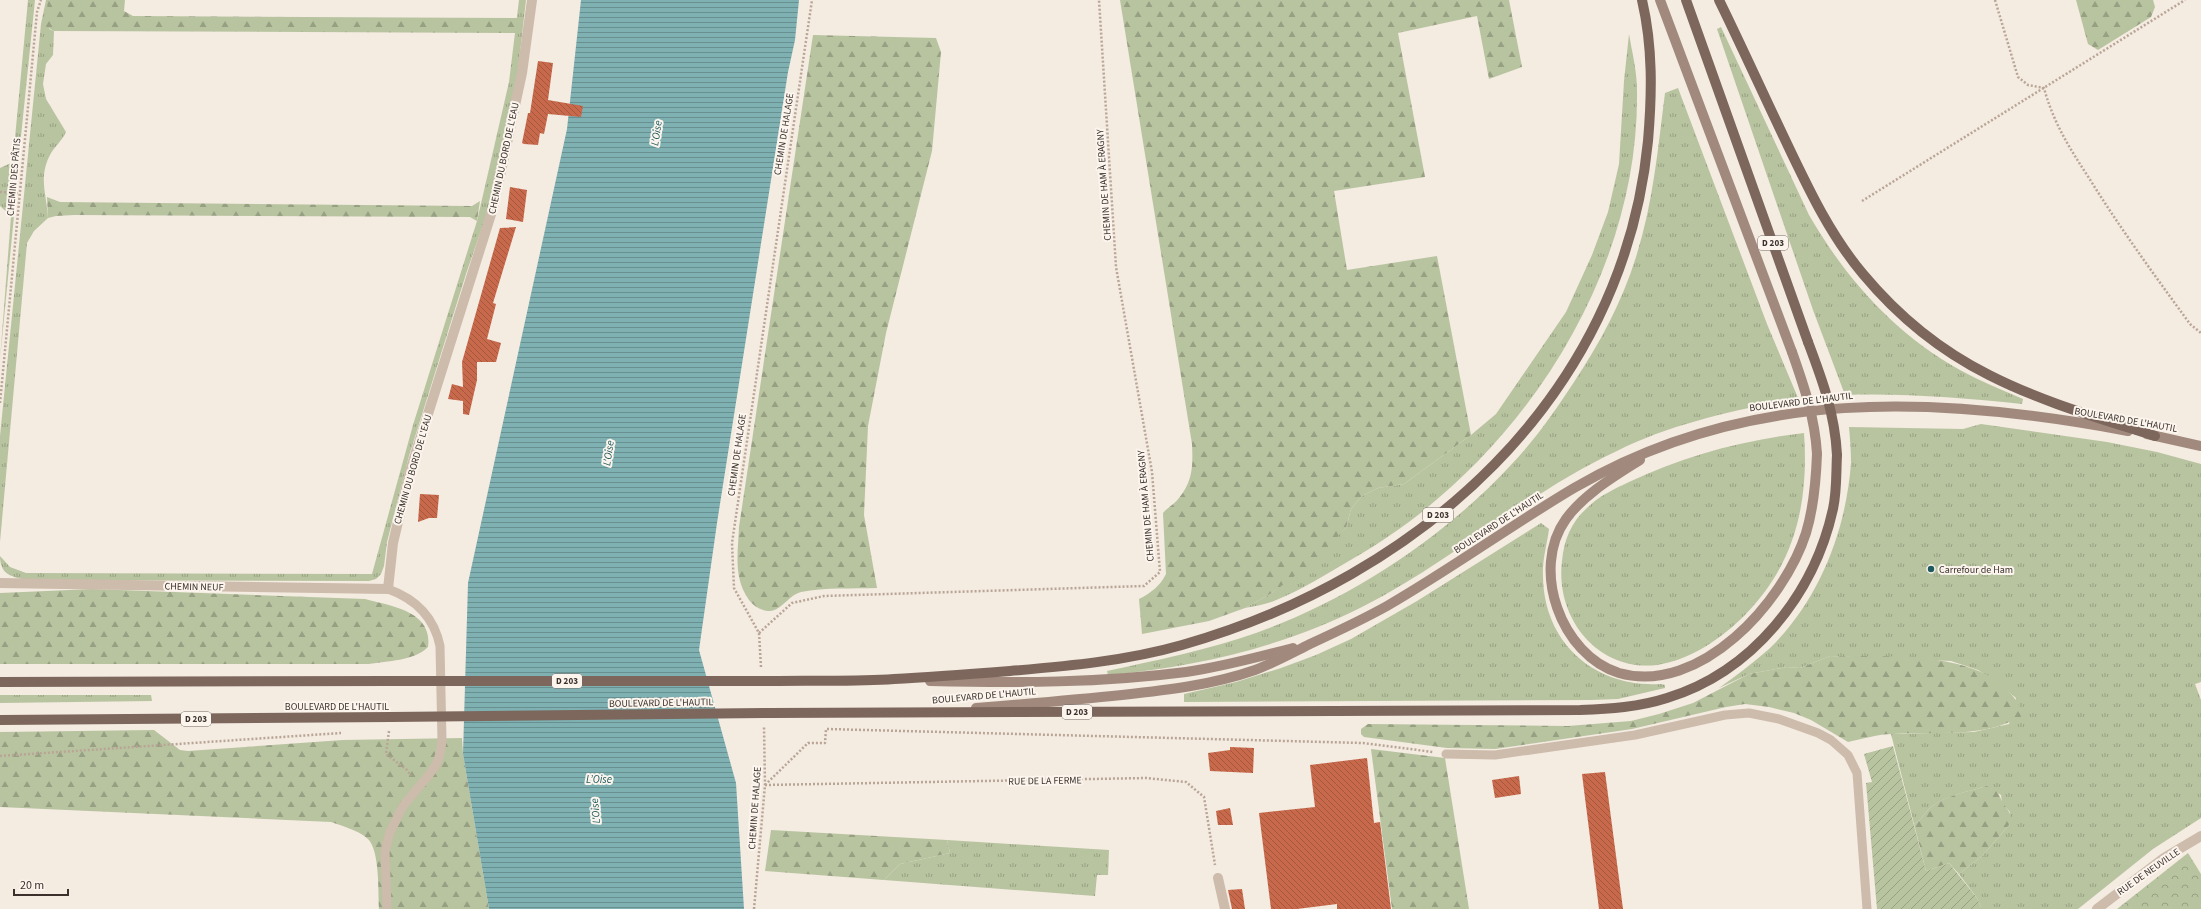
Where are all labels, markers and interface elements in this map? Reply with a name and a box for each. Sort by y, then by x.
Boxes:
street label: CHEMIN DE HALAGE [771,92,797,176]
street label: CHEMIN DU BORD DE L'EAU [485,101,523,215]
water label: L'Oise [647,119,666,147]
street label: CHEMIN DE HAM À ERAGNY [1093,129,1115,241]
street label: CHEMIN DES PÂTIS [4,138,24,217]
road number: D 203 [1758,236,1788,250]
street label: BOULEVARD DE L'HAUTIL [1748,389,1854,415]
street label: BOULEVARD DE L'HAUTIL [2073,404,2179,436]
street label: CHEMIN DU BORD DE L'EAU [391,413,435,526]
street label: CHEMIN DE HALAGE [724,413,750,497]
water label: L'Oise [599,439,618,467]
street label: CHEMIN DE HAM À ERAGNY [1134,449,1158,562]
street label: BOULEVARD DE L'HAUTIL [1451,488,1546,557]
road number: D 203 [1423,508,1453,522]
place label: Carrefour de Ham [1939,563,2013,577]
marker: Carrefour de Ham [1926,564,1936,574]
street label: CHEMIN NEUF [164,579,224,595]
road number: D 203 [552,674,582,688]
street label: BOULEVARD DE L'HAUTIL [931,684,1037,708]
street label: BOULEVARD DE L'HAUTIL [609,695,713,711]
street label: BOULEVARD DE L'HAUTIL [285,700,389,714]
road number: D 203 [1062,705,1092,719]
road number: D 203 [181,712,211,726]
street label: CHEMIN DE HALAGE [745,766,765,850]
water label: L’Oise [586,772,612,787]
street label: RUE DE LA FERME [1008,773,1082,789]
water label: L'Oise [587,798,604,824]
street label: RUE DE NEUVILLE [2114,845,2183,899]
scale bar [14,871,68,897]
text: 20 m [20,877,44,894]

